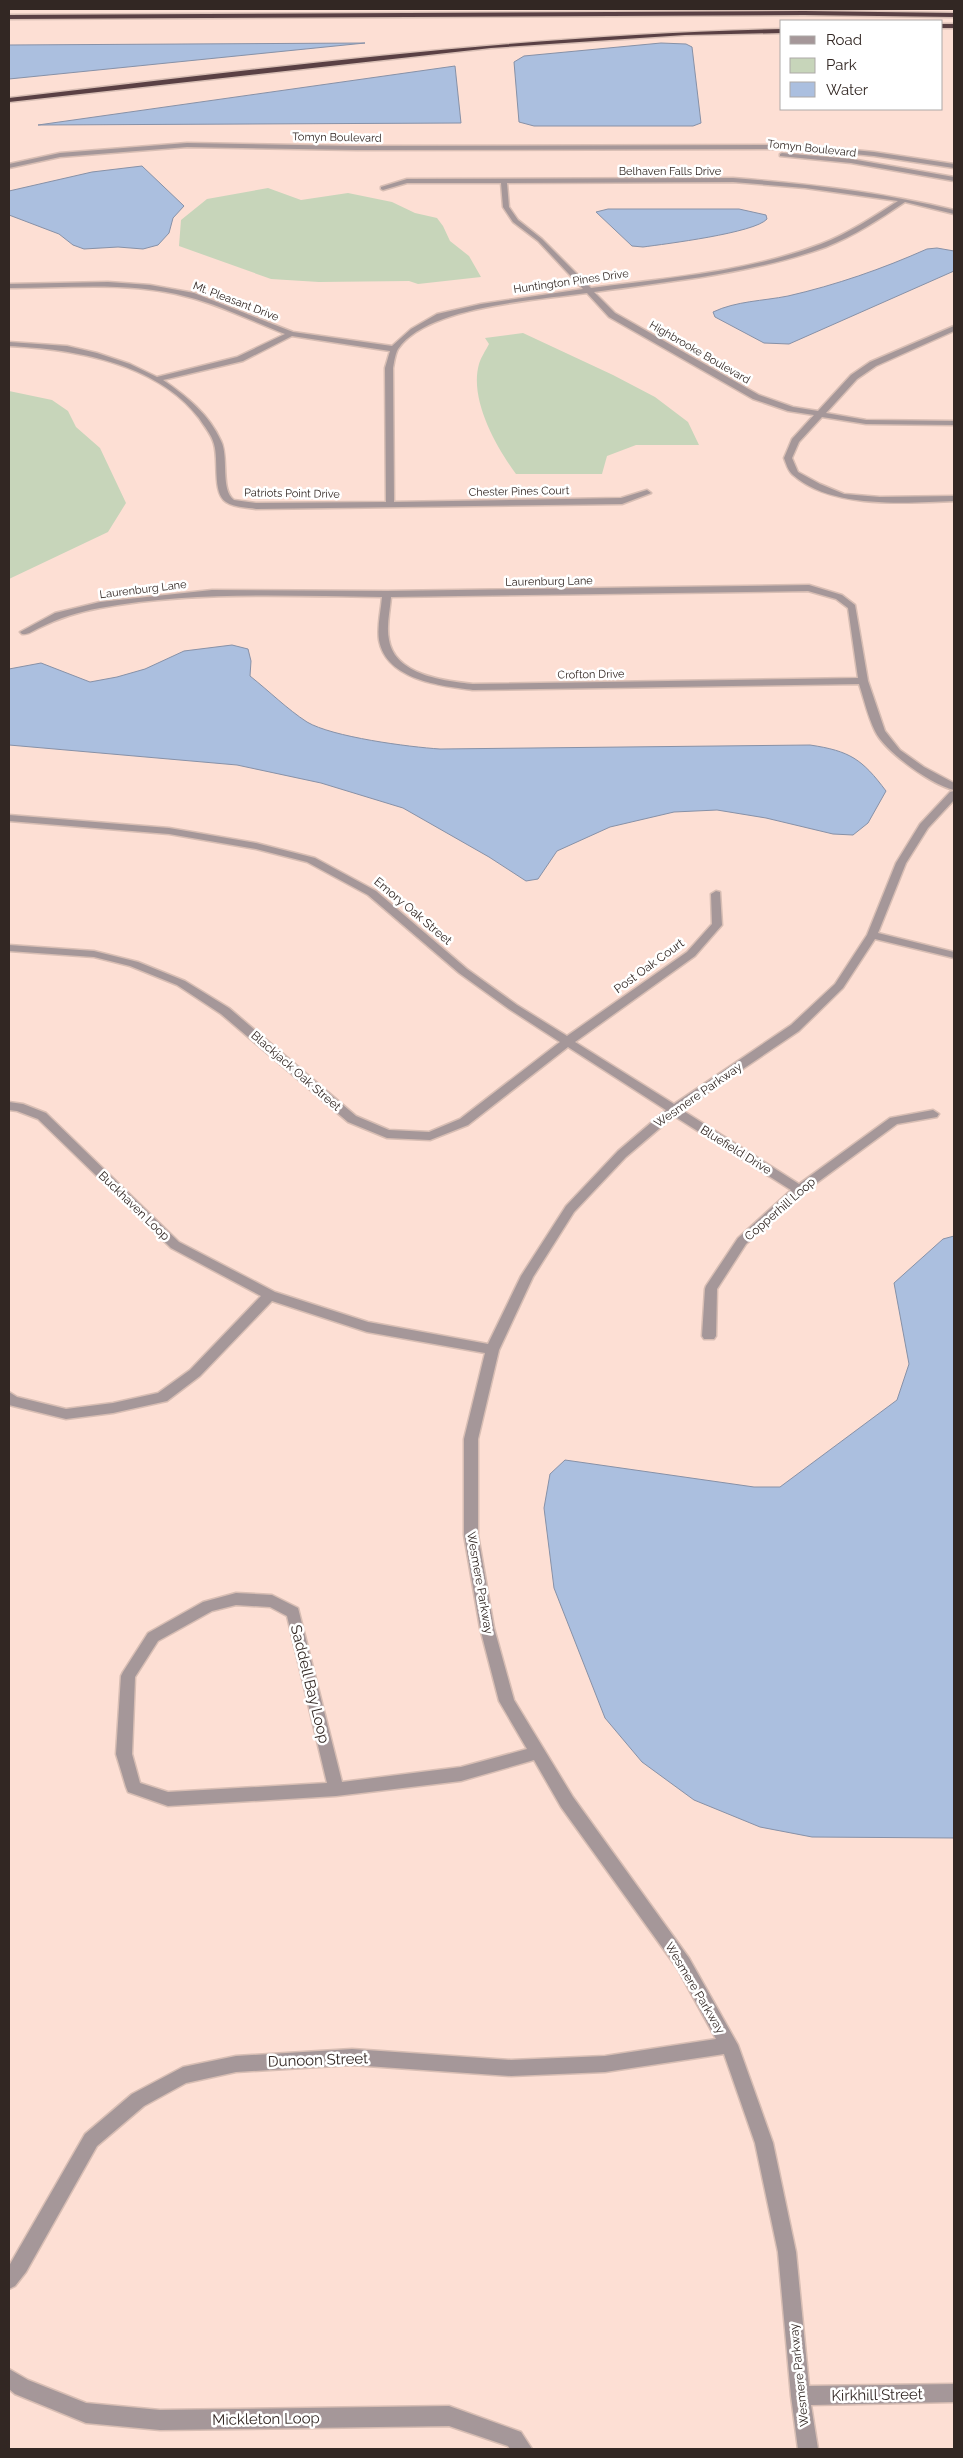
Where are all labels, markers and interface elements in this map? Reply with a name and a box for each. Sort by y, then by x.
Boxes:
legend [780,20,943,110]
text: Road [826,31,862,49]
text: Park [826,56,857,74]
text: Water [826,81,869,99]
street label: Tomyn Boulevard [292,130,382,145]
street label: Tomyn Boulevard [767,137,857,160]
street label: Belhaven Falls Drive [619,165,722,178]
street label: Huntington Pines Drive [513,267,630,296]
street label: Mt. Pleasant Drive [191,279,281,324]
street label: Highbrooke Boulevard [647,318,753,387]
street label: Chester Pines Court [469,484,570,499]
street label: Patriots Point Drive [244,486,340,501]
street label: Laurenburg Lane [505,574,593,589]
street label: Laurenburg Lane [99,578,188,601]
street label: Crofton Drive [557,667,625,682]
street label: Emory Oak Street [371,874,455,948]
street label: Post Oak Court [611,936,687,996]
street label: Blackjack Oak Street [248,1028,344,1114]
street label: Wesmere Parkway [651,1059,745,1130]
street label: Bluefield Drive [698,1123,774,1177]
street label: Buckhaven Loop [96,1169,172,1243]
street label: Copperhill Loop [742,1175,818,1243]
street label: Wesmere Parkway [464,1531,496,1636]
street label: Saddell Bay Loop [287,1623,333,1745]
street label: Wesmere Parkway [662,1940,728,2036]
street label: Dunoon Street [268,2049,368,2071]
street label: Wesmere Parkway [787,2322,811,2427]
street label: Kirkhill Street [831,2385,923,2405]
street label: Mickleton Loop [212,2409,320,2429]

